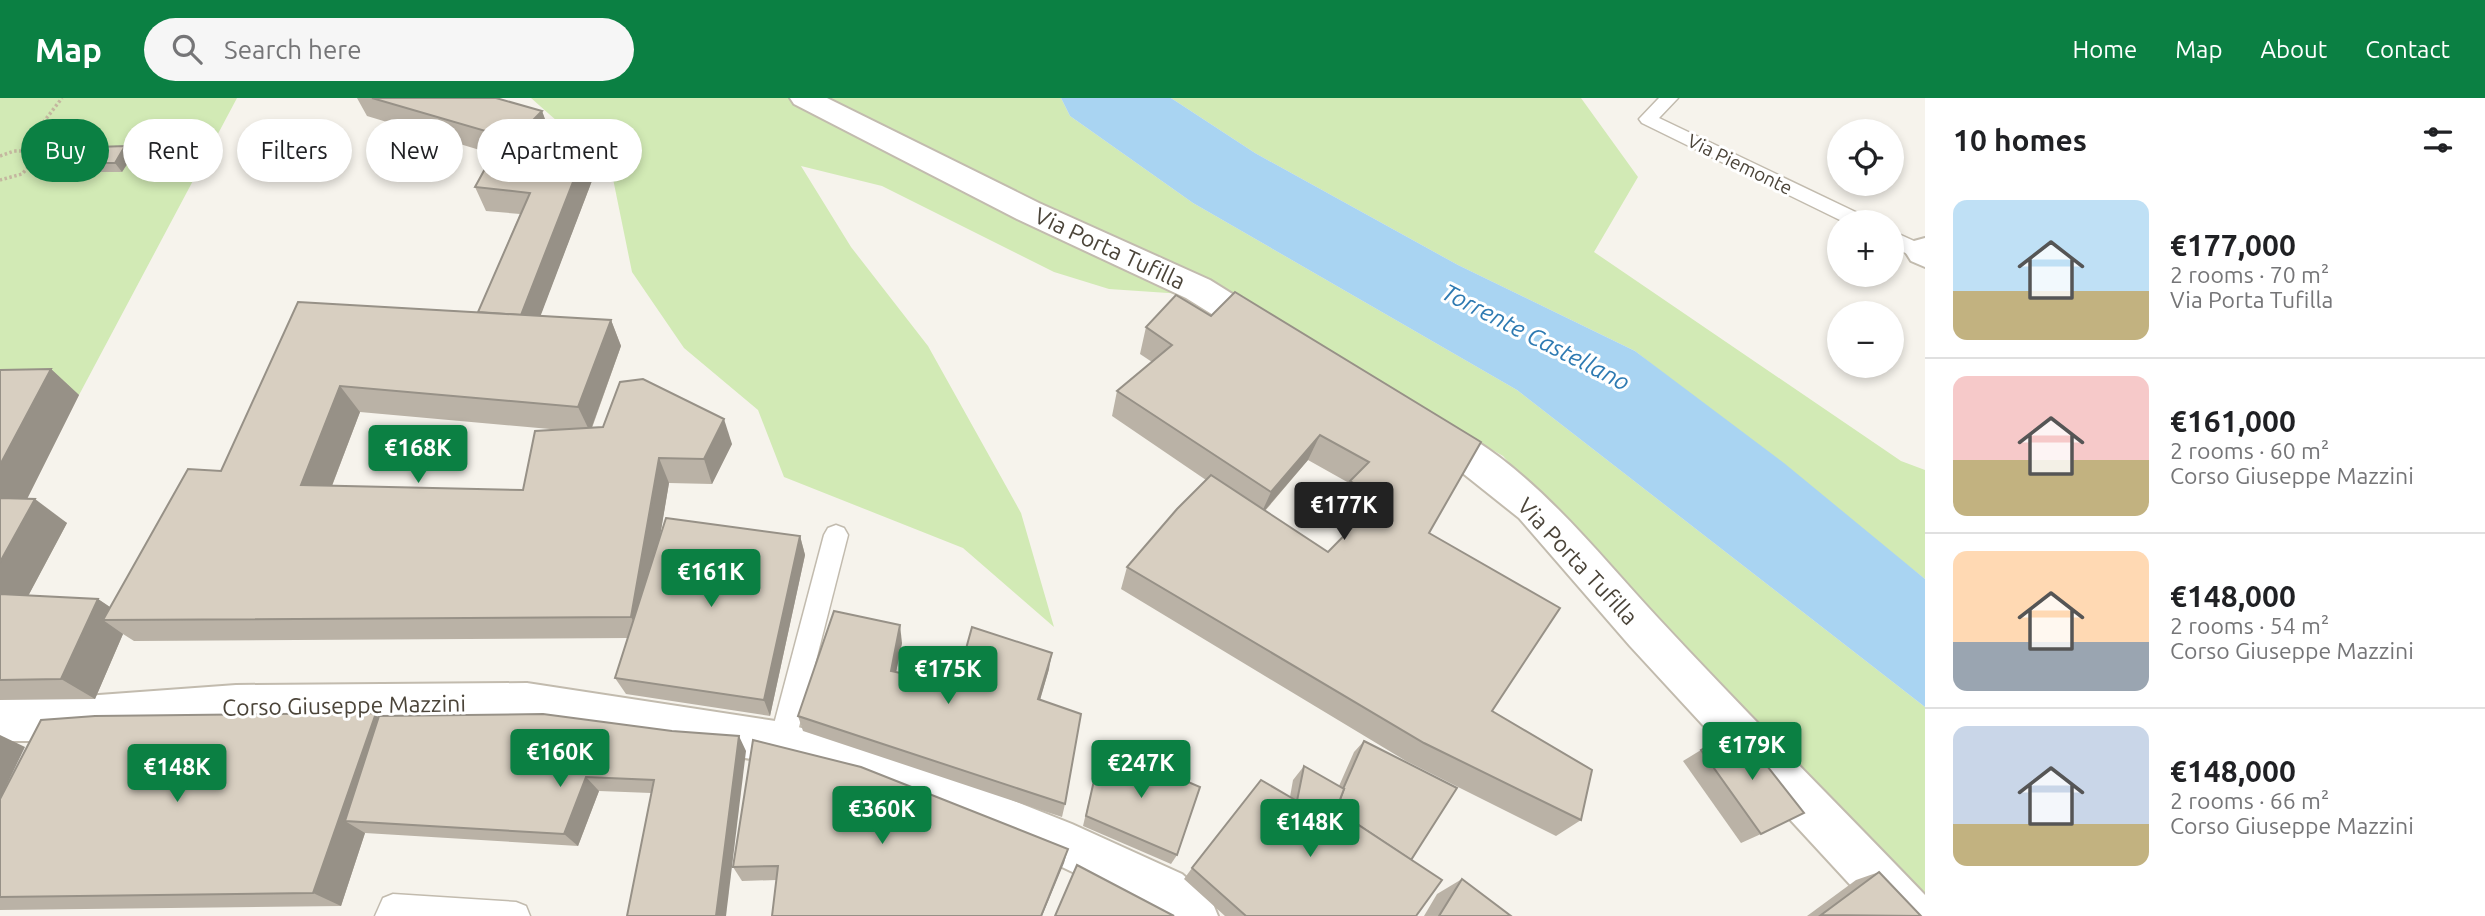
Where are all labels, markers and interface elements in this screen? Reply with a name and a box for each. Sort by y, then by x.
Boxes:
search box [144,18,634,81]
icon: search [168,30,206,68]
text: Map [35,31,102,68]
text: Search here [224,35,362,64]
text: Home [2072,36,2137,63]
text: Map [2175,36,2222,63]
text: About [2260,36,2327,63]
text: Contact [2365,36,2450,63]
chip: Buy [21,119,109,182]
chip: Rent [123,119,223,182]
chip: Filters [237,119,352,182]
chip: New [366,119,463,182]
chip: Apartment [477,119,642,182]
map controls [1827,119,1904,378]
button: locate [1827,119,1904,196]
icon: filters [2419,121,2457,159]
text: 10 homes [1953,123,2087,157]
street label: Via Piemonte [1684,129,1796,199]
street label: Via Porta Tufilla [1031,202,1189,294]
button: + [1827,210,1904,287]
icon: home [2009,228,2093,312]
text: €177,000 [2170,228,2296,262]
text: 2 rooms · 70 m² [2170,262,2329,287]
water label: Torrente Castellano [1438,278,1634,396]
text: Via Porta Tufilla [2170,287,2333,312]
button: − [1827,301,1904,378]
icon: home [2009,404,2093,488]
text: €161,000 [2170,404,2296,438]
pin: €168K [369,426,467,485]
text: €168K [384,435,452,460]
text: 2 rooms · 60 m² [2170,438,2329,463]
text: Corso Giuseppe Mazzini [2170,463,2414,488]
pin: €177K [1295,482,1393,542]
text: €177K [1310,492,1378,517]
street label: Via Porta Tufilla [1513,493,1643,629]
pin: €161K [662,550,760,609]
text: €161K [677,559,745,584]
icon: home [2009,579,2093,663]
text: €148,000 [2170,579,2296,613]
text: 2 rooms · 54 m² [2170,613,2329,638]
text: Corso Giuseppe Mazzini [2170,638,2414,663]
pin: €175K [899,646,997,706]
text: €175K [914,656,982,681]
street label: Corso Giuseppe Mazzini [222,690,466,720]
pin: €179K [1703,722,1801,782]
pin: €160K [511,730,609,789]
text: €179K [1718,732,1786,757]
text: €160K [526,739,594,764]
pin: €247K [1092,740,1190,800]
pin: €148K [128,744,226,804]
text: €247K [1107,750,1175,775]
text: €148K [143,754,211,779]
icon: home [2009,754,2093,838]
text: €148,000 [2170,754,2296,788]
pin: €360K [833,786,931,846]
text: 2 rooms · 66 m² [2170,788,2329,813]
text: €360K [848,796,916,821]
pin: €148K [1261,800,1359,859]
text: €148K [1276,809,1344,834]
text: Corso Giuseppe Mazzini [2170,813,2414,838]

